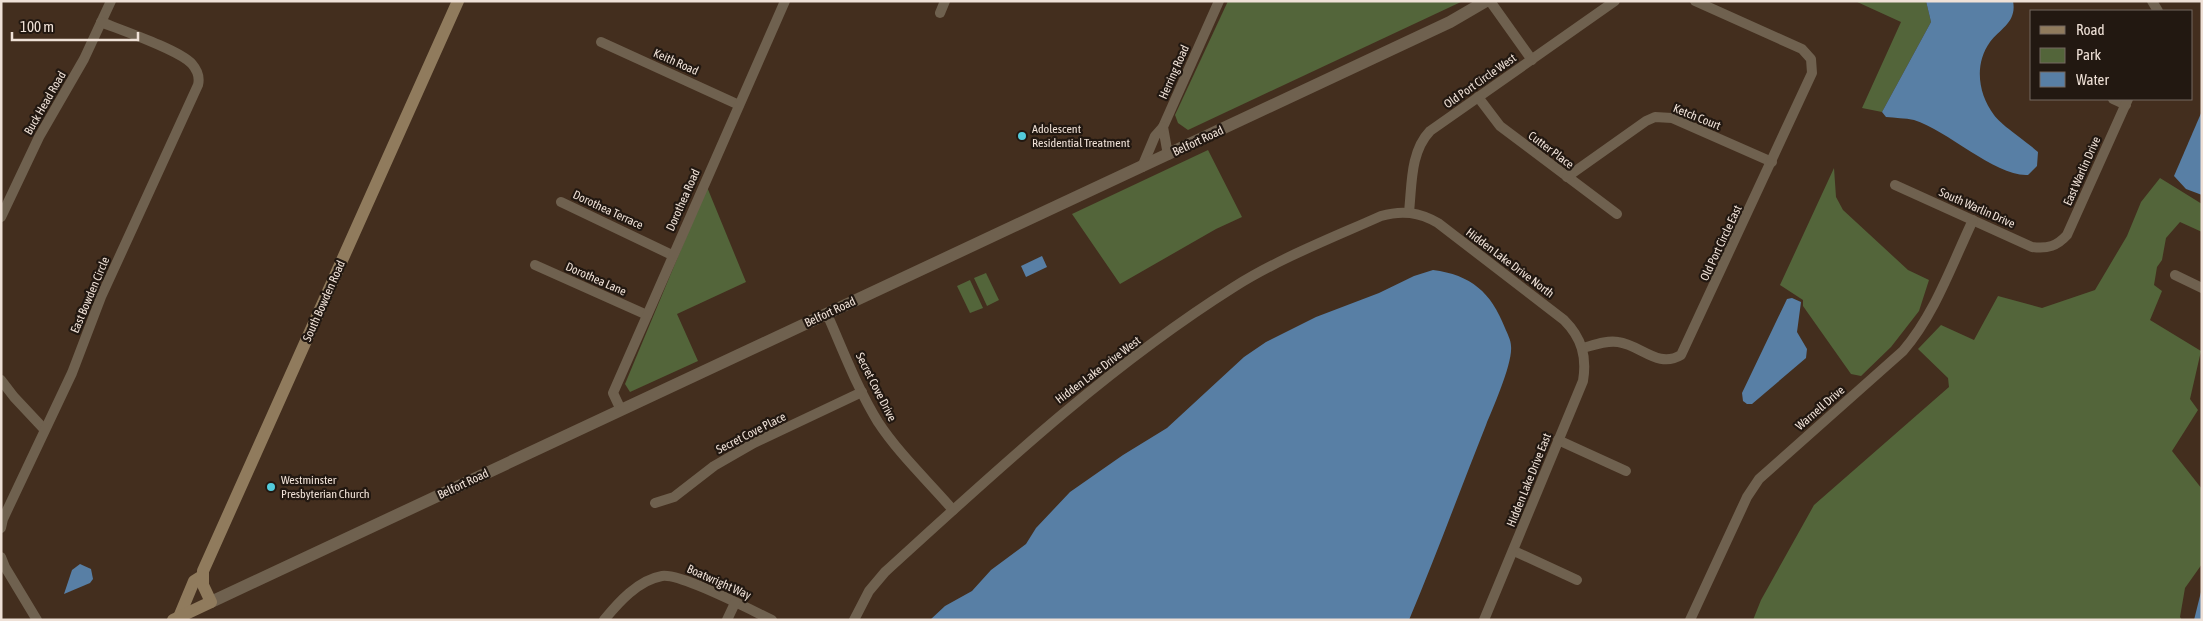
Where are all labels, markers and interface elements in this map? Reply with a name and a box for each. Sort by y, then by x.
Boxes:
scale bar [12,10,139,42]
legend [2030,10,2193,100]
text: 100 m [20,18,54,35]
text: Road [2076,21,2105,38]
street label: Herring Road [1156,43,1192,101]
street label: Keith Road [651,46,701,78]
text: Park [2076,46,2101,63]
street label: Old Port Circle West [1441,51,1519,111]
street label: Buck Head Road [21,69,69,137]
text: Water [2076,71,2109,88]
street label: Ketch Court [1671,101,1723,133]
place label: Adolescent Residential Treatment [1032,122,1131,150]
street label: Belfort Road [1170,123,1226,159]
street label: Cutter Place [1526,128,1576,172]
marker: Adolescent Residential Treatment [1016,130,1028,142]
street label: East Warlin Drive [2061,134,2103,208]
street label: Dorothea Road [663,167,703,233]
street label: South Warlin Drive [1937,185,2017,231]
street label: Dorothea Terrace [571,188,645,232]
street label: Old Port Circle East [1697,202,1745,283]
street label: Hidden Lake Drive North [1463,225,1557,301]
street label: East Bowden Circle [68,255,112,335]
street label: South Bowden Road [300,258,348,344]
street label: Dorothea Lane [563,259,629,299]
street label: Belfort Road [802,294,858,330]
street label: Hidden Lake Drive West [1053,333,1144,407]
street label: Secret Cove Drive [853,350,899,424]
street label: Warnell Drive [1793,383,1847,433]
street label: Secret Cove Place [714,409,788,457]
street label: Hidden Lake Drive East [1504,431,1554,529]
street label: Belfort Road [435,466,491,502]
place label: Westminster Presbyterian Church [281,473,370,501]
marker: Westminster Presbyterian Church [265,481,277,493]
street label: Boatwright Way [685,562,753,602]

